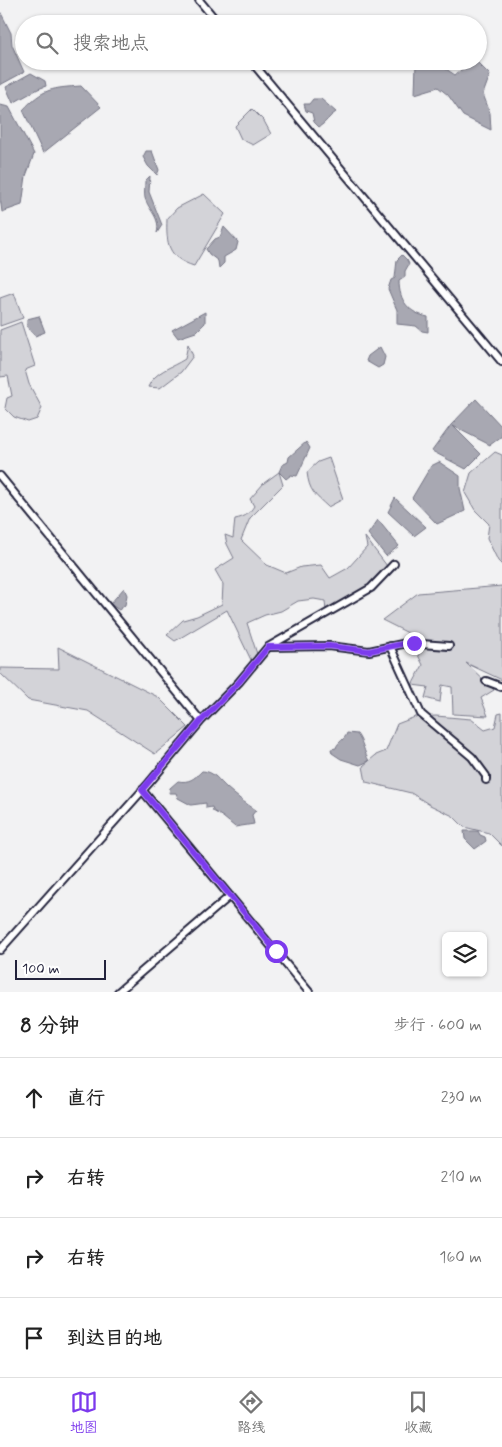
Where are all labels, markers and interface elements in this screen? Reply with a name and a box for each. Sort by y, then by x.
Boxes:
search box [15,15,487,70]
icon: search [33,29,61,57]
text: 搜索地点 [73,31,149,56]
route end [403,632,426,655]
map controls [442,932,487,977]
button: layers [442,932,487,977]
route start [265,940,288,963]
scale bar [15,957,106,980]
text: 100 m [22,960,60,978]
text: 8 分钟 [20,1012,80,1040]
text: 步行 · 600 m [394,1015,482,1036]
icon: ahead [20,1084,48,1112]
text: 直行 [67,1086,105,1111]
text: 230 m [441,1087,482,1108]
icon: right [20,1164,48,1192]
text: 右转 [67,1166,105,1191]
text: 210 m [441,1167,482,1188]
icon: right [20,1244,48,1272]
text: 右转 [67,1246,105,1271]
text: 160 m [439,1247,482,1268]
icon: arrive [20,1324,48,1352]
text: 到达目的地 [67,1326,162,1351]
tab: 地图 [70,1388,98,1437]
tab: 路线 [237,1388,265,1437]
tab: 收藏 [404,1388,432,1437]

